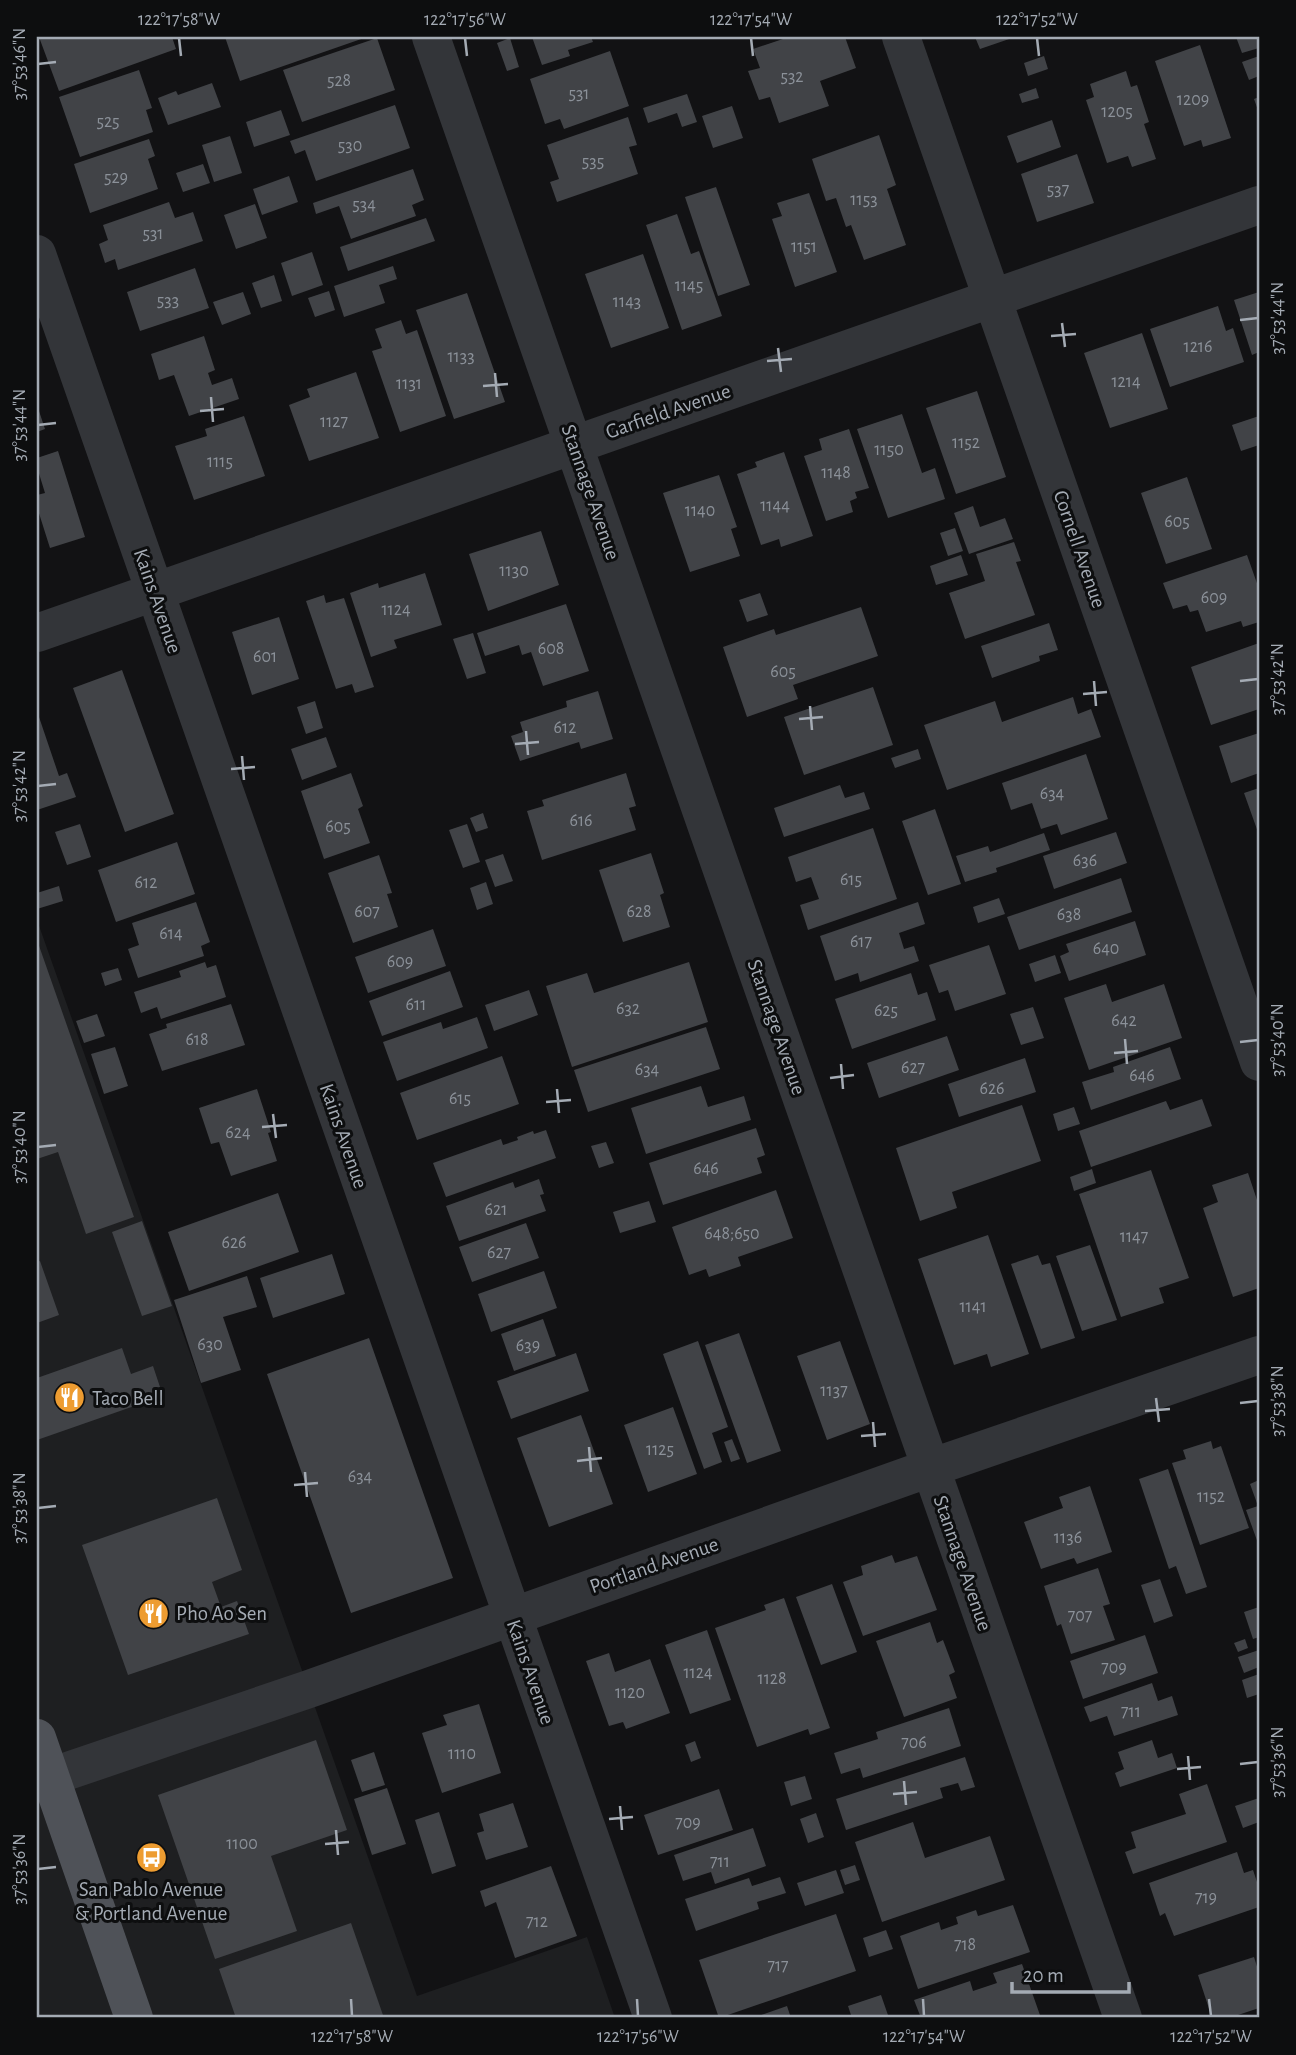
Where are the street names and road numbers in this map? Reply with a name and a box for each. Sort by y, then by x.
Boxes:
street label: Garfield Avenue [603,380,733,443]
street label: Stannage Avenue [558,422,624,563]
street label: Cornell Avenue [1050,488,1109,611]
street label: Kains Avenue [130,546,185,656]
street label: Stannage Avenue [744,957,810,1098]
street label: Kains Avenue [316,1081,371,1191]
street label: Stannage Avenue [930,1493,996,1634]
street label: Portland Avenue [587,1534,721,1597]
street label: Kains Avenue [503,1617,558,1727]

